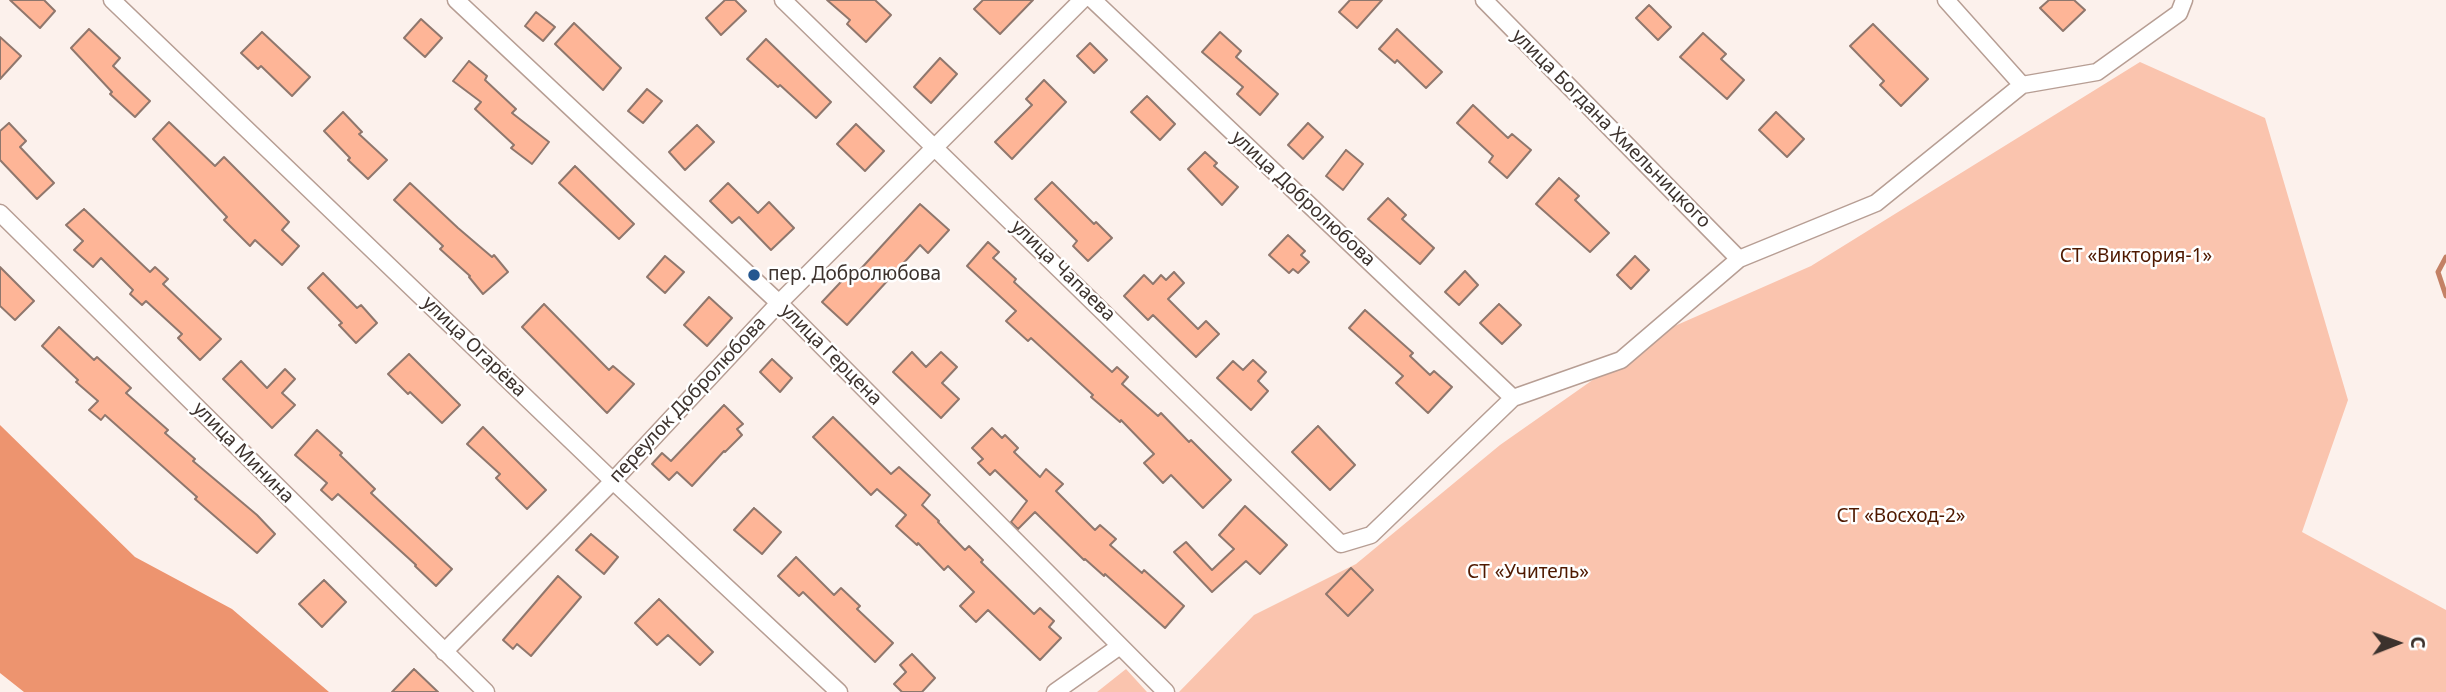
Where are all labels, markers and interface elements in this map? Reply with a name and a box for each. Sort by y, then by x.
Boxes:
street label: улица Богдана Хмельницкого [1507,25,1715,233]
street label: улица Добролюбова [1226,126,1380,272]
street label: улица Чапаева [1006,216,1120,326]
park label: СТ «Виктория-1» [2060,246,2212,268]
place label: пер. Добролюбова [768,264,941,286]
marker: пер. Добролюбова [746,267,762,283]
street label: улица Огарёва [417,292,531,402]
street label: улица Герцена [776,300,886,410]
street label: переулок Добролюбова [605,312,771,488]
street label: улица Минина [188,398,298,508]
park label: СТ «Восход-2» [1837,506,1965,528]
park label: СТ «Учитель» [1467,562,1589,584]
north arrow [2362,608,2432,678]
text: С [2405,636,2431,649]

